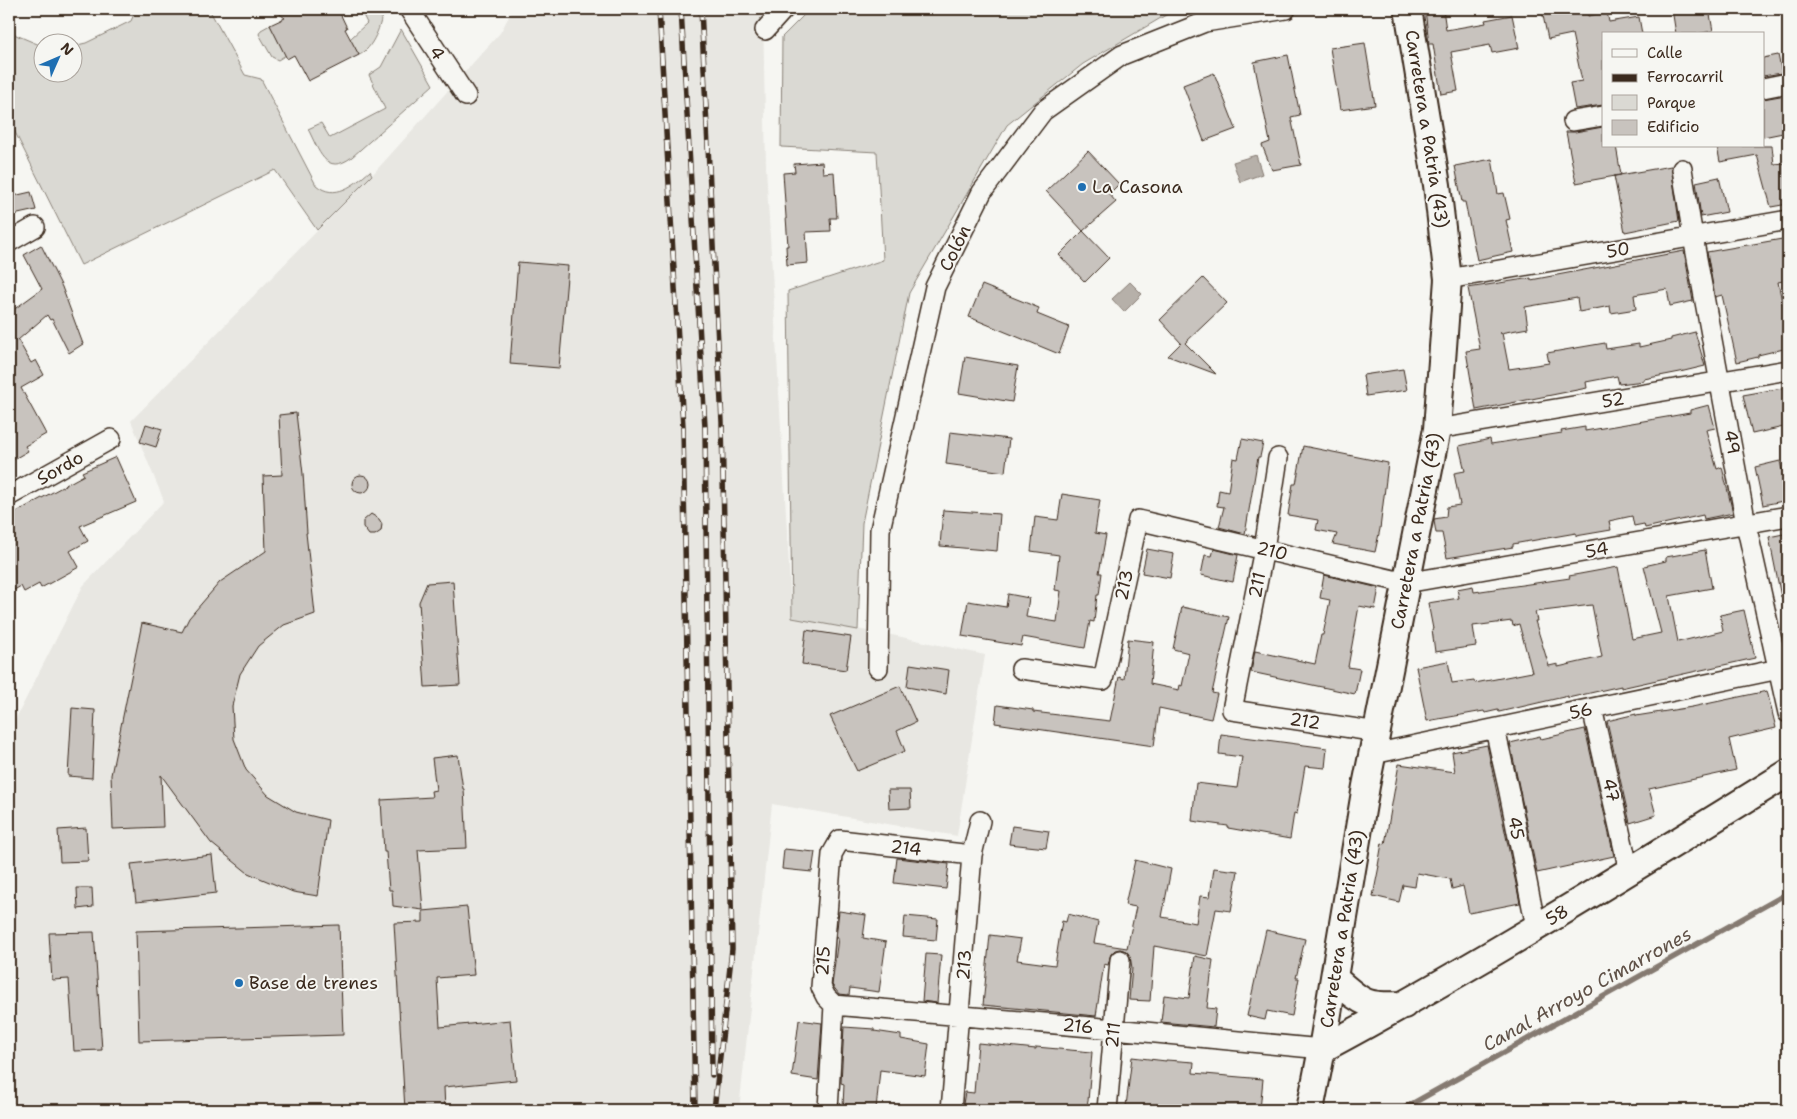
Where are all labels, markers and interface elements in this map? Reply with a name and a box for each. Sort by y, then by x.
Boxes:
street label: Carretera a Patria (43) [1399,28,1455,230]
north arrow [32,32,82,82]
legend [1602,32,1764,148]
text: N [57,39,77,59]
street label: 4 [424,41,450,65]
text: Calle [1647,43,1683,63]
text: Ferrocarril [1647,67,1724,87]
text: Parque [1647,93,1696,113]
text: Edificio [1647,117,1699,137]
place label: La Casona [1092,175,1183,199]
marker: La Casona [1076,181,1088,193]
street label: Colón [934,221,976,275]
street label: 50 [1604,236,1632,264]
street label: 52 [1600,386,1626,414]
street label: 49 [1718,428,1746,456]
street label: Carretera a Patria (43) [1385,430,1447,632]
street label: Sordo [32,445,88,491]
street label: 210 [1254,536,1290,566]
street label: 54 [1583,536,1611,564]
street label: 213 [1109,567,1139,603]
street label: 211 [1243,570,1271,600]
street label: 56 [1567,697,1595,725]
street label: 212 [1288,707,1322,735]
street label: 47 [1597,776,1625,804]
street label: 45 [1502,814,1530,842]
street label: Carretera a Patria (43) [1314,828,1370,1030]
street label: 214 [889,834,923,862]
street label: 58 [1541,899,1573,931]
water label: Canal Arroyo Cimarrones [1478,921,1696,1057]
street label: 215 [810,945,836,977]
street label: 213 [951,949,977,981]
place label: Base de trenes [249,971,378,995]
marker: Base de trenes [233,977,245,989]
street label: 216 [1061,1013,1095,1039]
street label: 211 [1100,1021,1126,1049]

